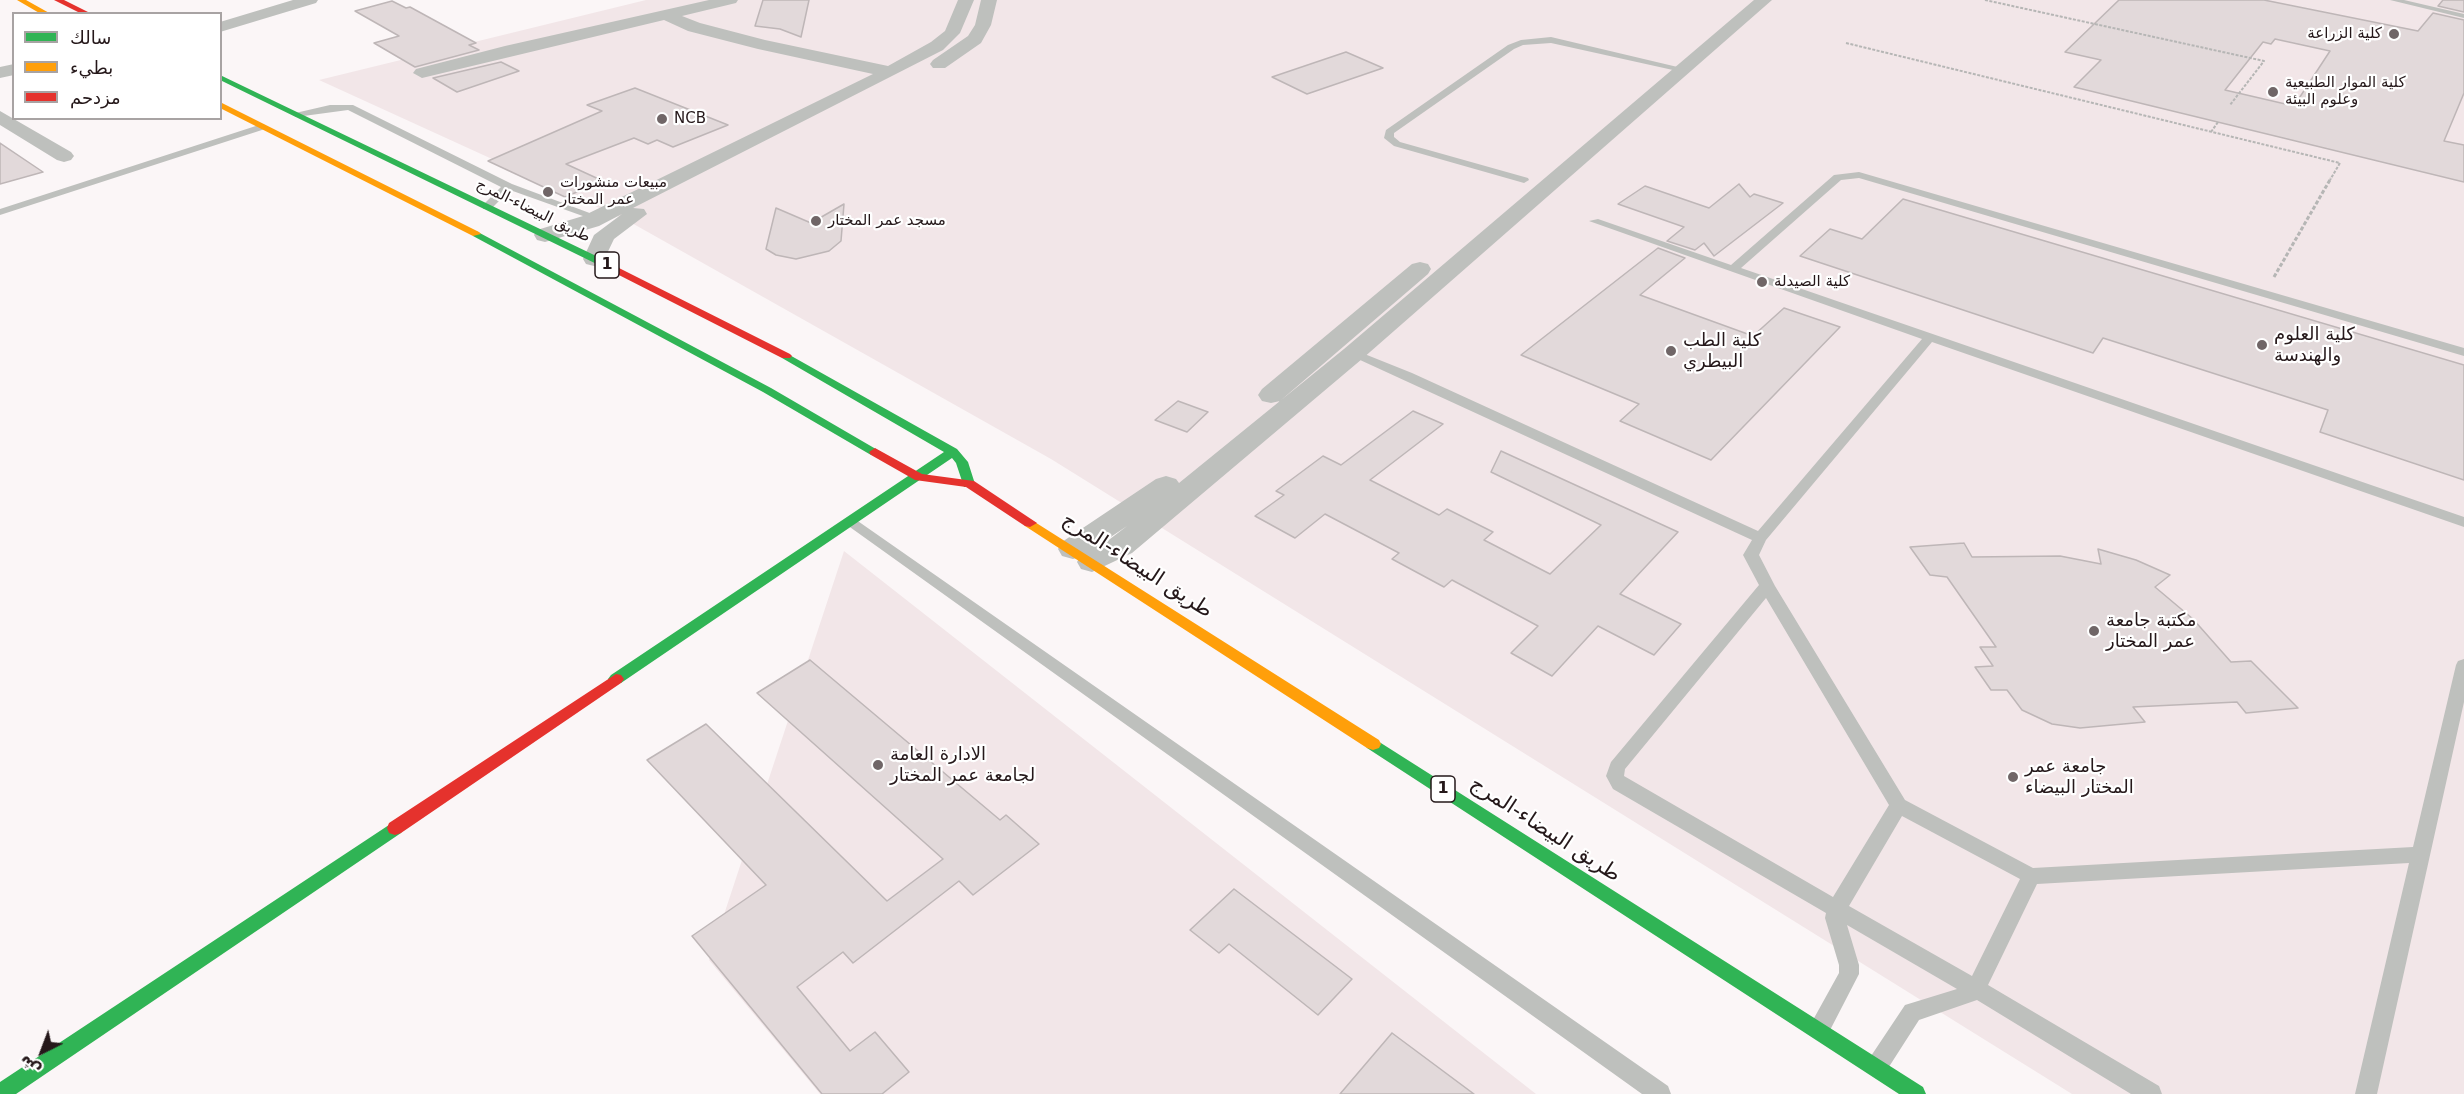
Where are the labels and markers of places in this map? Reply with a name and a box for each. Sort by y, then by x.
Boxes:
place label: كلية الزراعة [2307,25,2382,43]
marker: كلية الزراعة [2387,27,2401,41]
place label: كلية الموار الطبيعية وعلوم البيئة [2285,74,2406,109]
marker: كلية الموار الطبيعية وعلوم البيئة [2266,85,2280,99]
place label: NCB [674,110,706,128]
marker: NCB [655,112,669,126]
place label: مبيعات منشورات عمر المختار [560,174,667,209]
marker: مبيعات منشورات عمر المختار [541,185,555,199]
place label: مسجد عمر المختار [828,212,946,230]
marker: مسجد عمر المختار [809,214,823,228]
place label: كلية الصيدلة [1774,273,1850,291]
marker: كلية الصيدلة [1755,275,1769,289]
place label: كلية العلوم والهندسة [2274,324,2355,366]
place label: كلية الطب البيطري [1683,330,1761,372]
marker: كلية العلوم والهندسة [2255,338,2269,352]
marker: كلية الطب البيطري [1664,344,1678,358]
place label: مكتبة جامعة عمر المختار [2106,610,2196,652]
marker: مكتبة جامعة عمر المختار [2087,624,2101,638]
place label: الادارة العامة لجامعة عمر المختار [890,744,1035,786]
place label: جامعة عمر المختار البيضاء [2025,756,2134,798]
marker: الادارة العامة لجامعة عمر المختار [871,758,885,772]
marker: جامعة عمر المختار البيضاء [2006,770,2020,784]

